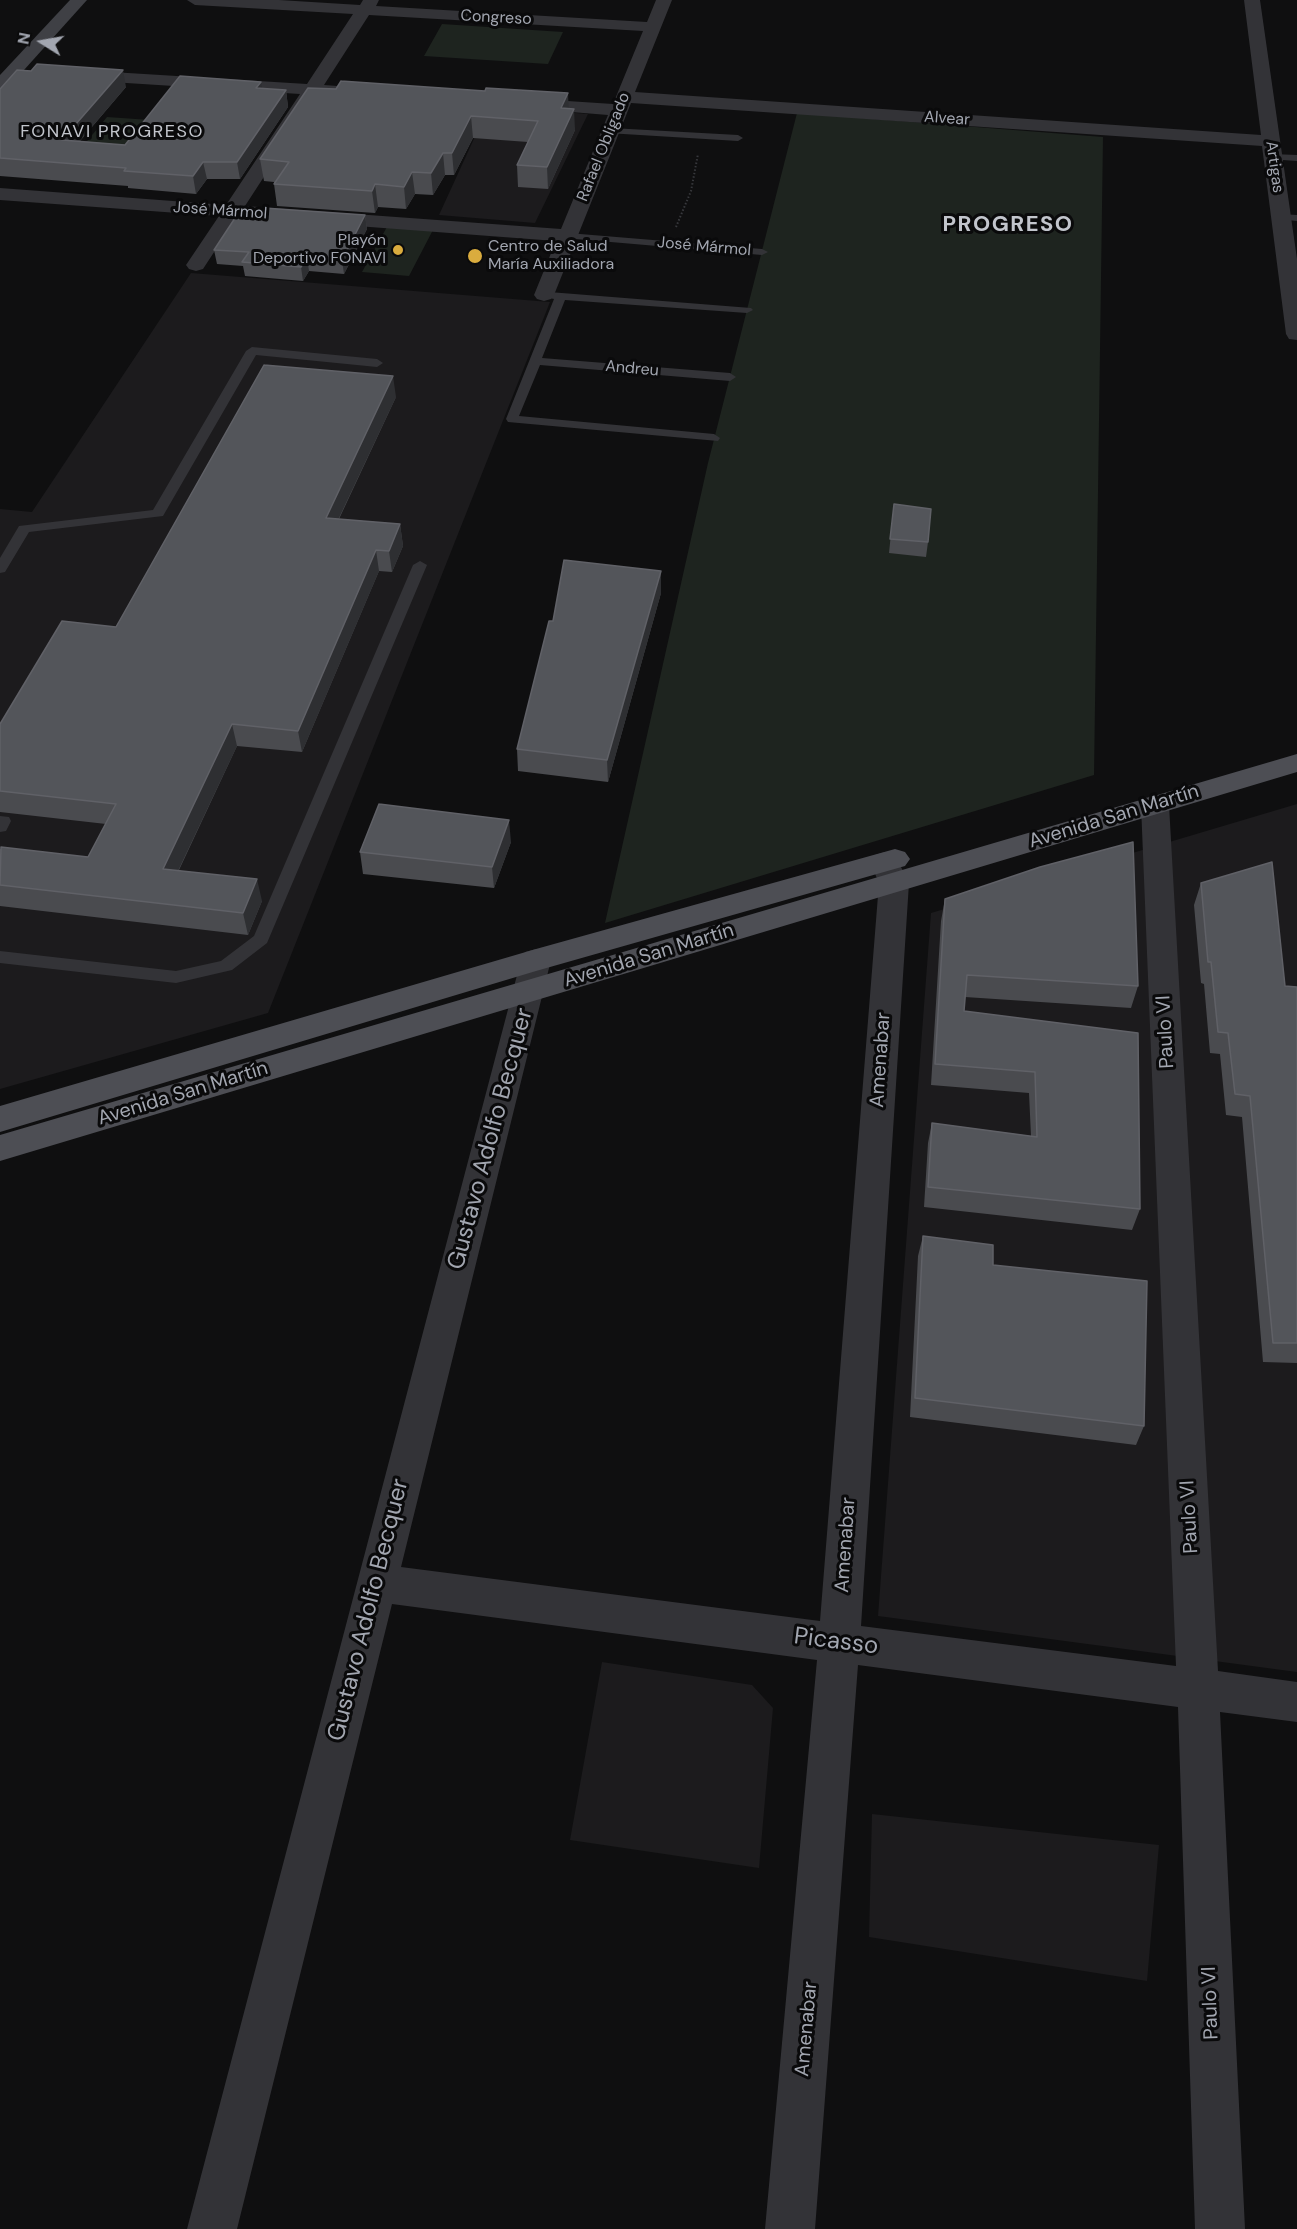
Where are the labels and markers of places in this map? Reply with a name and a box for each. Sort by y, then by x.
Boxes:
place label: Playón Deportivo FONAVI [253,231,386,269]
place label: Centro de Salud María Auxiliadora [488,237,614,275]
marker: Playón Deportivo FONAVI [391,243,405,257]
marker: Centro de Salud María Auxiliadora [466,247,484,265]

